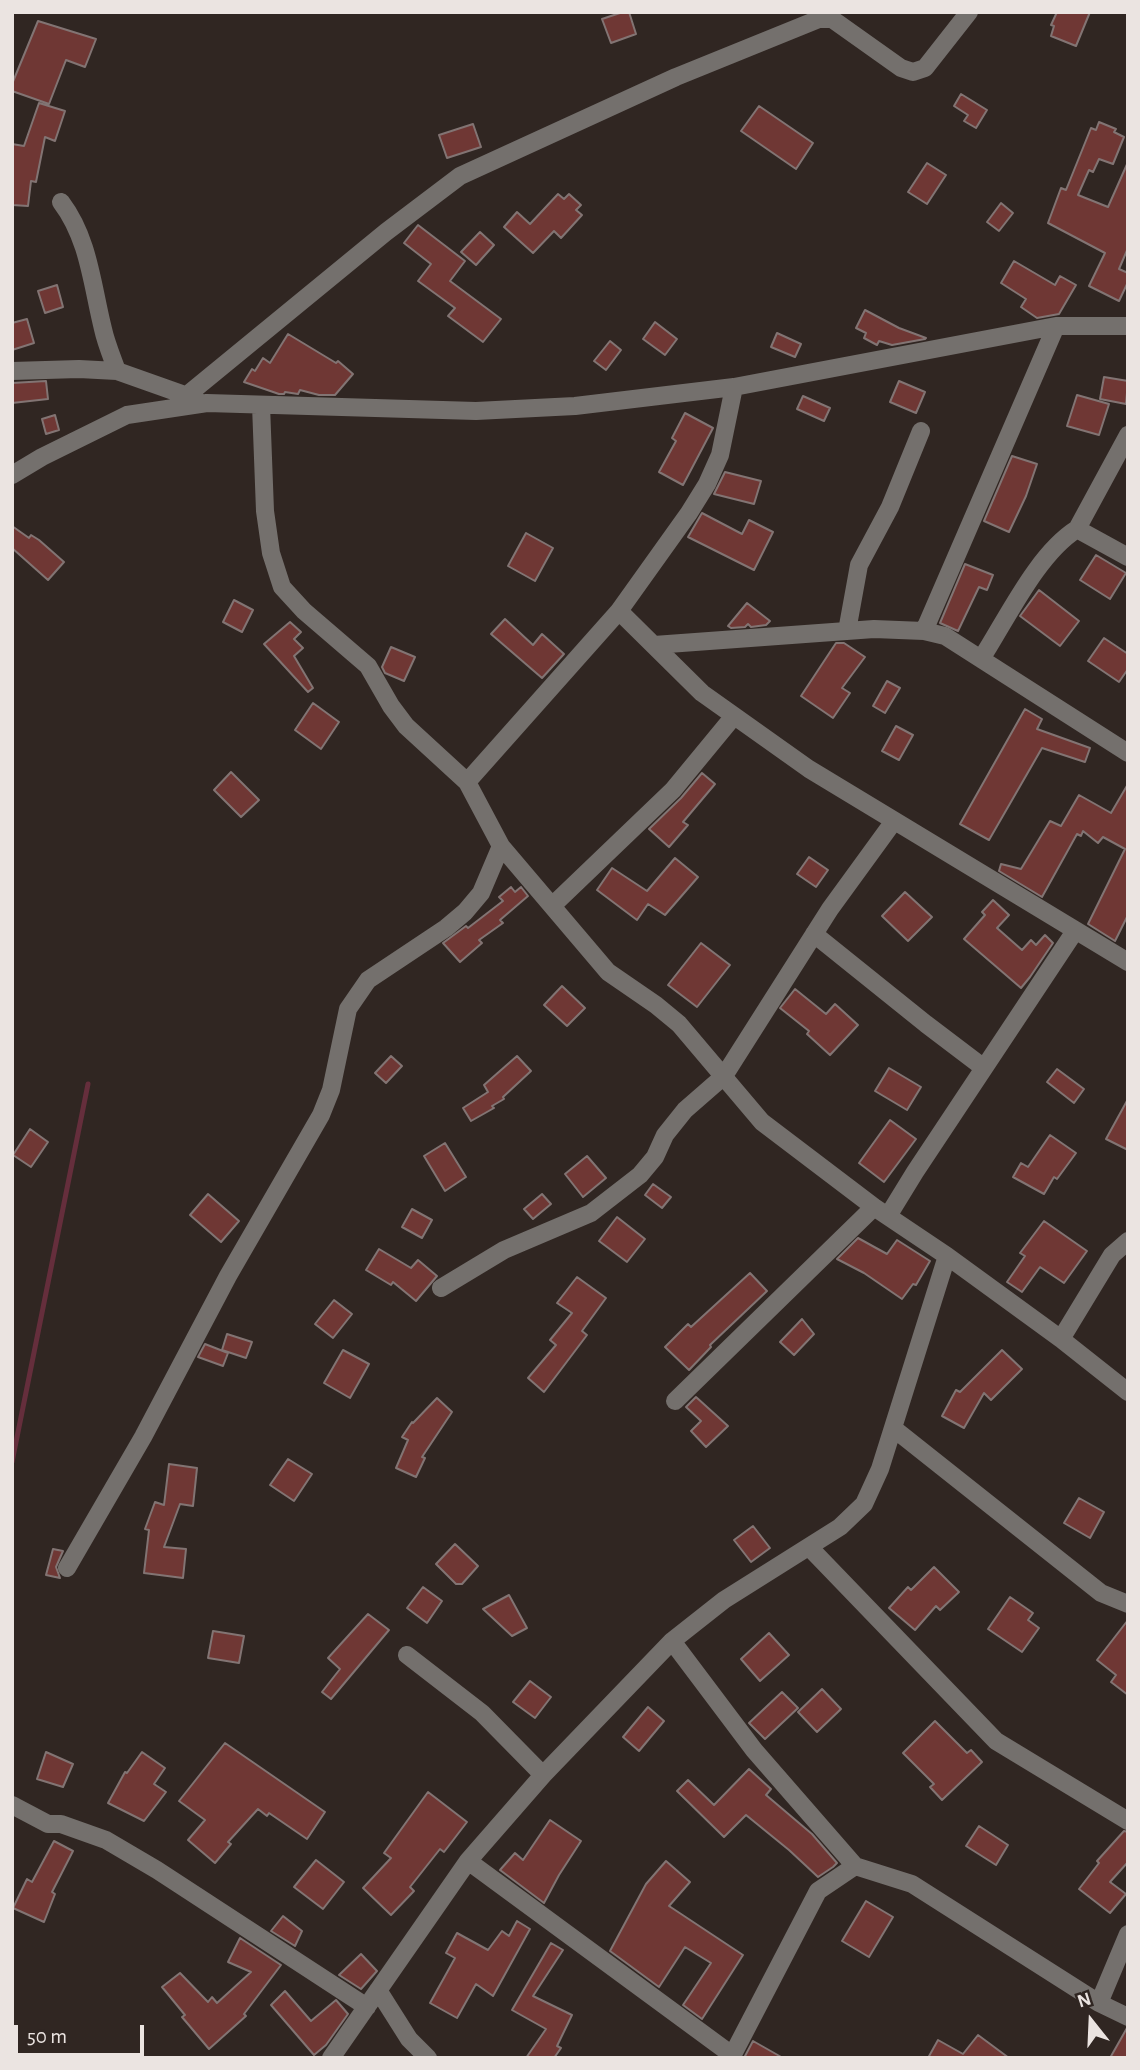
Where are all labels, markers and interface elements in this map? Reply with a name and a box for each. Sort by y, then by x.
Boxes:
north arrow [1056,1986,1126,2056]
text: N [1075,1989,1094,2012]
scale bar [18,2010,147,2054]
text: 50 m [27,2026,67,2047]

